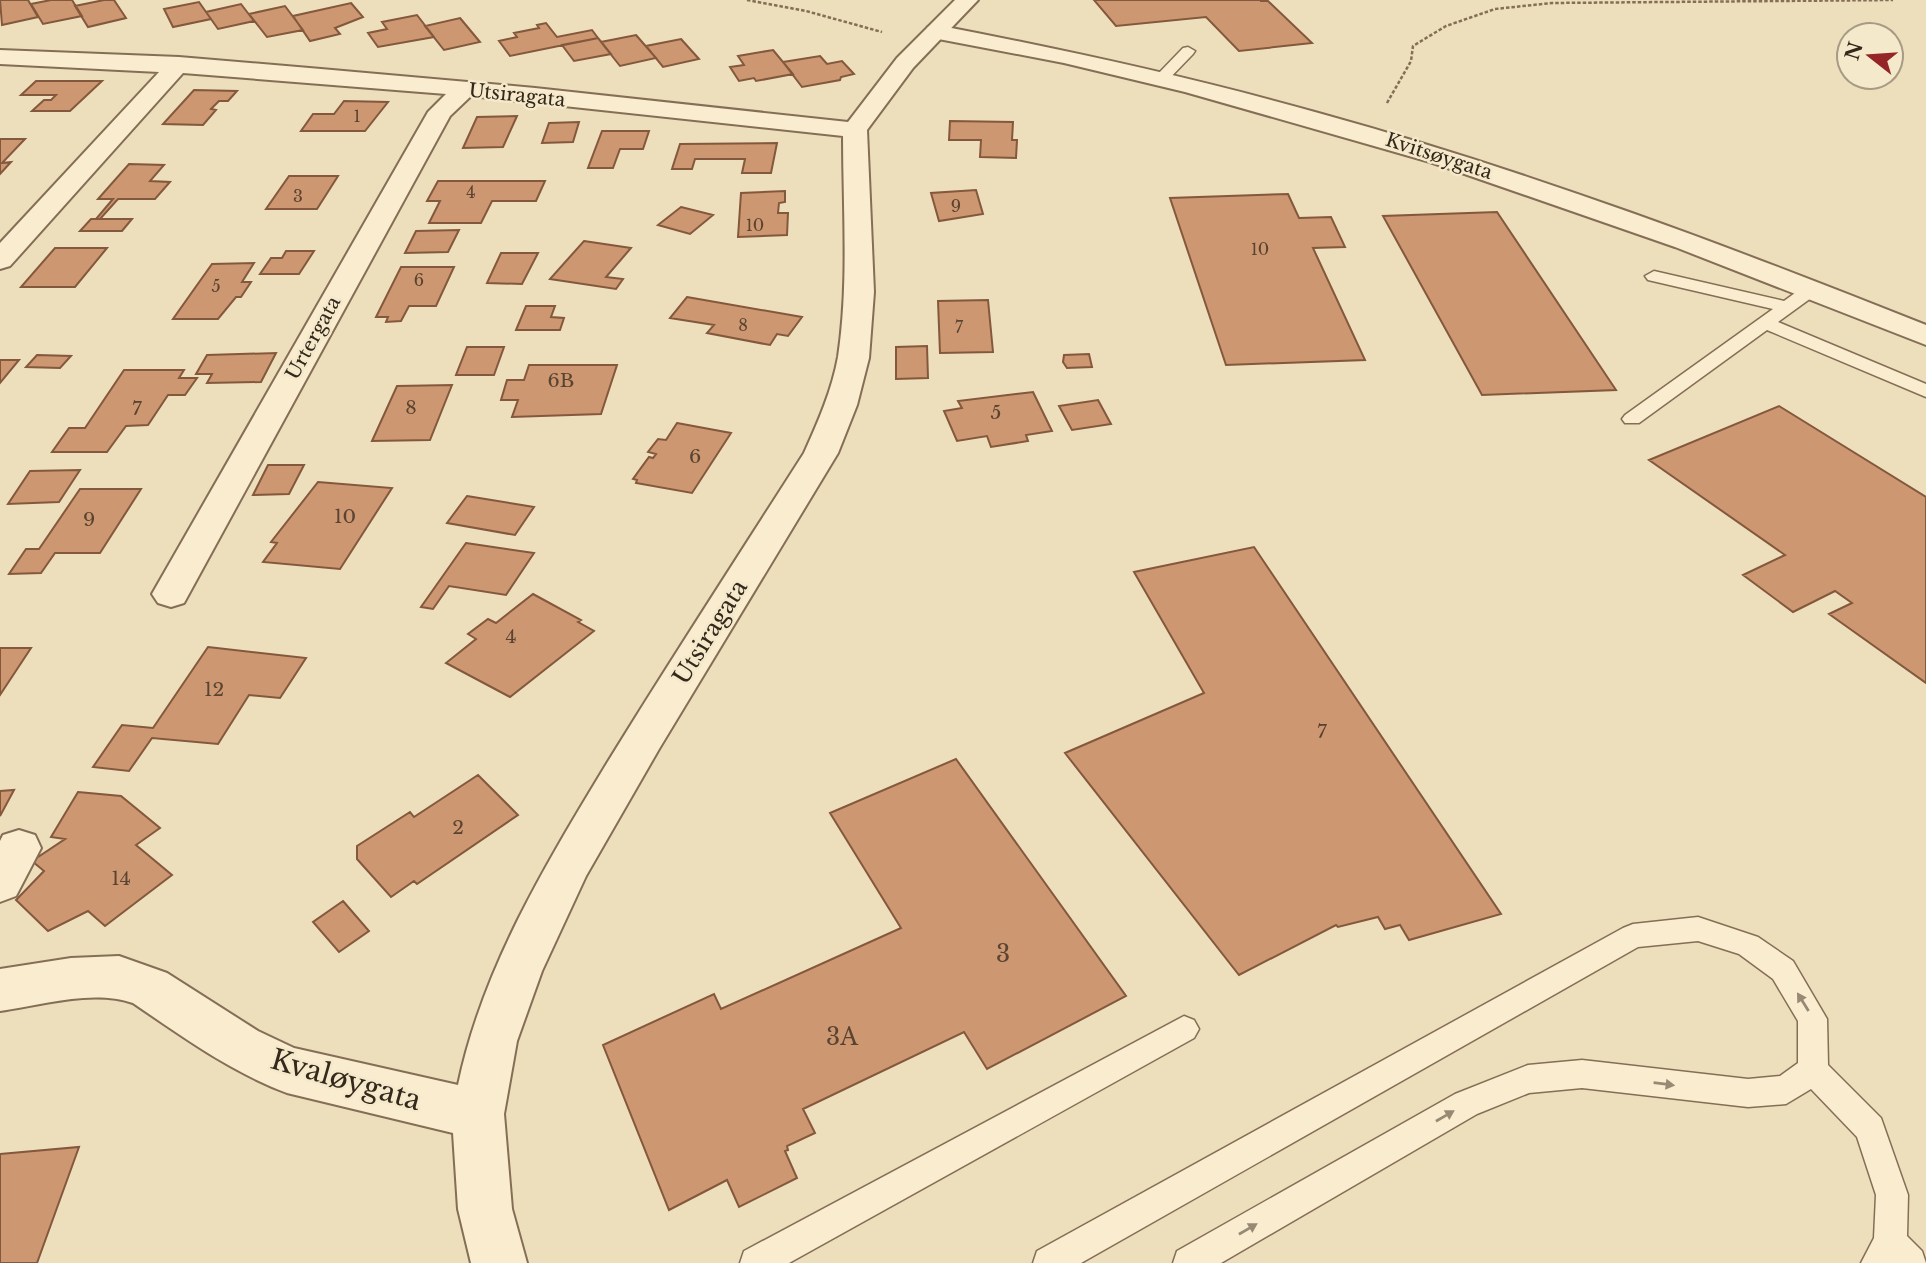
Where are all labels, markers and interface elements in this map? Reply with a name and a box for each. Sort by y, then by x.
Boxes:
north arrow [1835,21,1905,91]
text: N [1841,39,1868,63]
street label: Utsiragata [467,78,567,112]
house number: 1 [353,106,361,126]
street label: Kvitsøygata [1383,128,1496,184]
house number: 4 [466,182,476,202]
house number: 3 [293,186,303,206]
house number: 9 [951,196,961,216]
house number: 10 [746,215,764,235]
house number: 10 [1251,239,1269,259]
house number: 6 [414,270,424,290]
house number: 5 [211,276,221,296]
street label: Urtergata [281,292,345,384]
house number: 8 [738,315,748,335]
house number: 7 [955,317,964,337]
house number: 6B [548,369,574,392]
house number: 8 [405,396,417,419]
house number: 7 [132,397,142,420]
house number: 5 [991,401,1001,424]
house number: 6 [689,445,701,468]
house number: 10 [334,505,356,528]
house number: 9 [83,508,95,531]
street label: Utsiragata [667,574,753,689]
house number: 4 [505,625,517,648]
house number: 12 [204,678,224,701]
house number: 7 [1317,720,1327,743]
house number: 2 [452,816,464,839]
house number: 14 [111,867,131,890]
house number: 3 [996,940,1010,968]
one-way arrow [1796,992,1809,1011]
house number: 3A [826,1023,859,1051]
street label: Kvaløygata [267,1042,426,1118]
one-way arrow [1653,1078,1675,1089]
one-way arrow [1436,1109,1455,1122]
one-way arrow [1239,1223,1258,1235]

